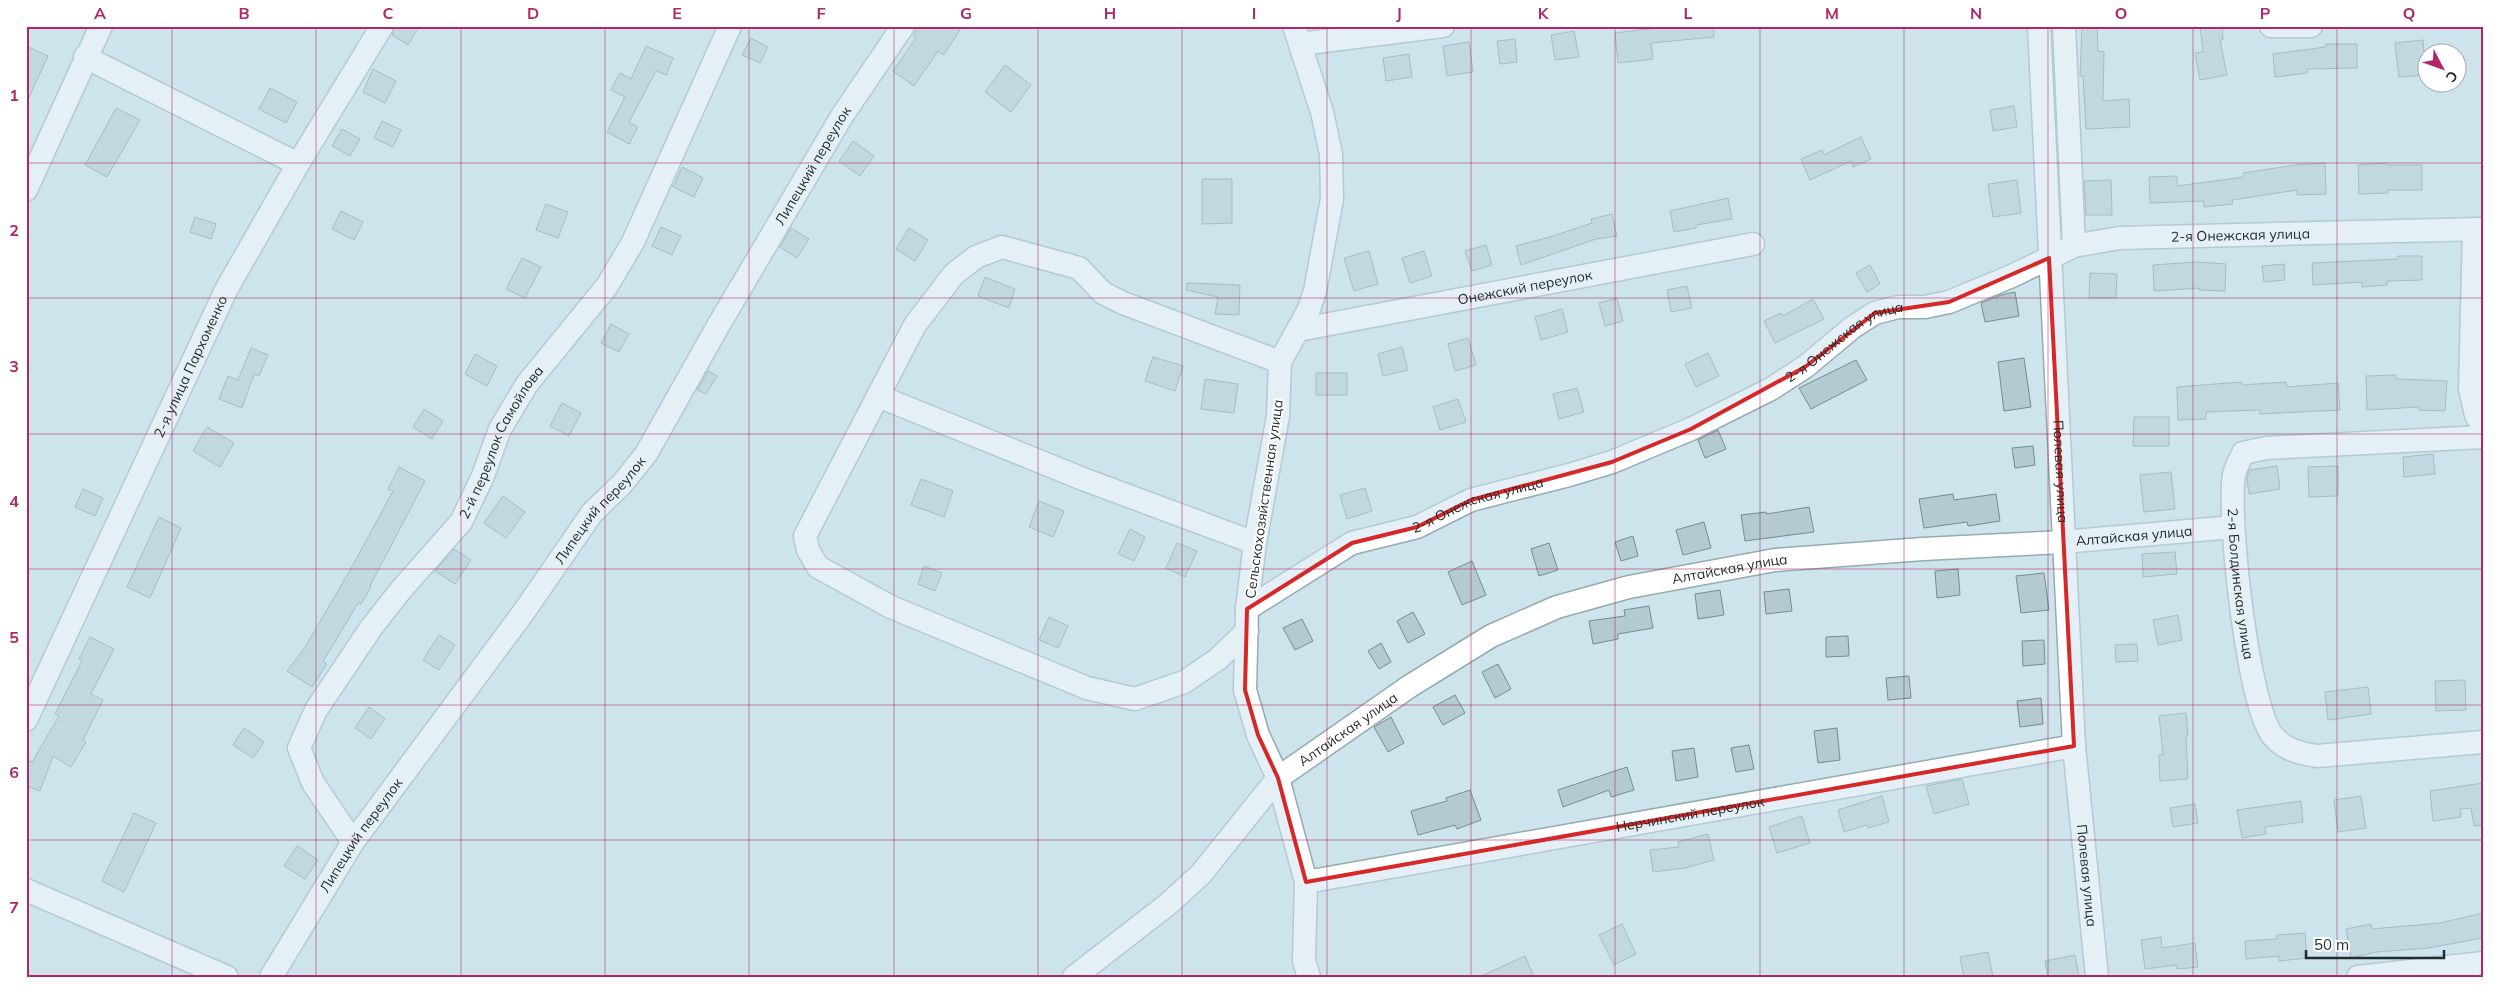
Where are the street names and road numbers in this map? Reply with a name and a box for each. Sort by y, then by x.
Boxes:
street label: Липецкий переулок [771,102,855,228]
street label: 2-я Онежская улица [2171,224,2310,246]
street label: Онежский переулок [1456,265,1594,309]
street label: 2-я улица Пархоменко [150,292,231,440]
street label: 2-я Онежская улица [1782,298,1903,386]
street label: 2-й переулок Самойлова [455,362,547,522]
street label: Сельскохозяйственная улица [1241,398,1287,600]
street label: Полевая улица [2049,419,2072,523]
street label: Липецкий переулок [550,452,650,568]
street label: 2-я Онежская улица [1410,473,1545,537]
street label: 2-я Болдинская улица [2224,508,2258,661]
street label: Алтайская улица [2075,522,2193,550]
street label: Алтайская улица [1670,550,1788,588]
street label: Алтайская улица [1295,688,1401,770]
street label: Липецкий переулок [315,774,407,896]
street label: Нерчинский переулок [1615,792,1766,836]
street label: Полевая улица [2073,823,2101,928]

